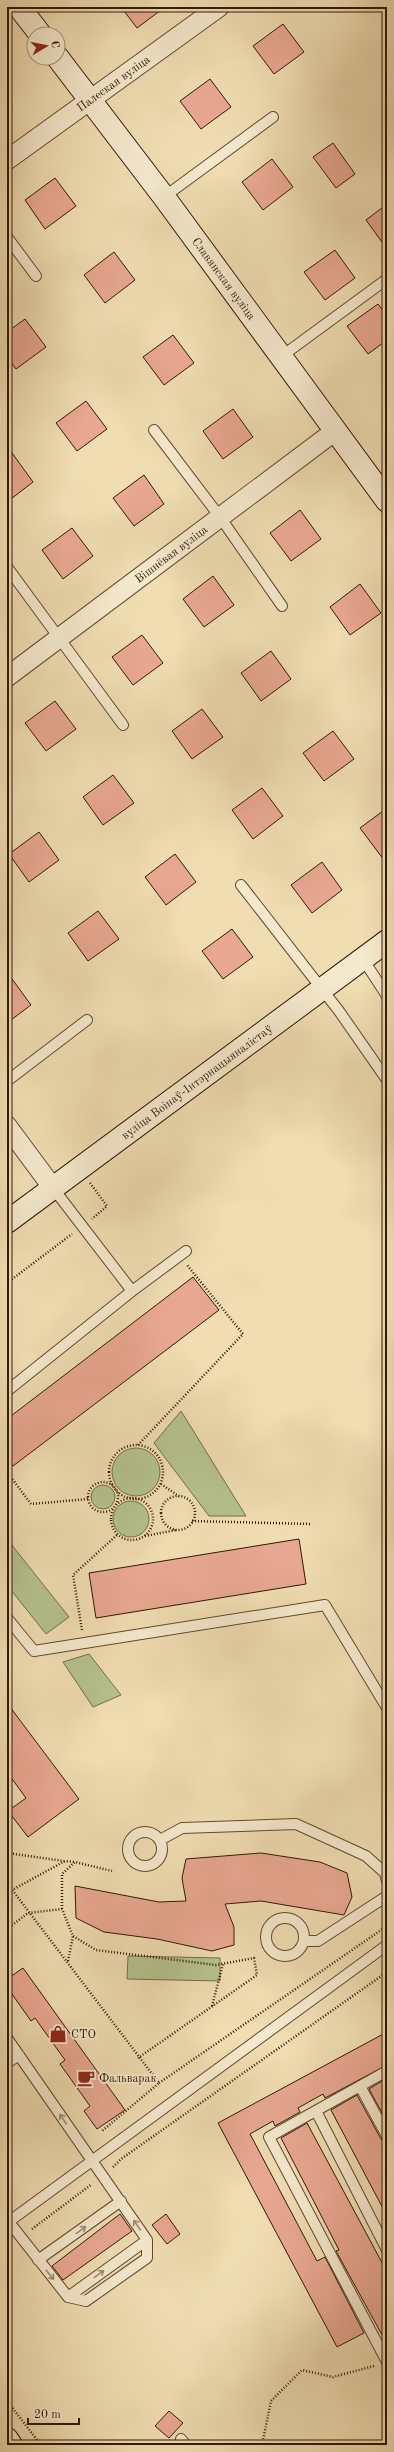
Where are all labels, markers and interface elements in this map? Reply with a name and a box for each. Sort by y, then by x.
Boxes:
north arrow [26,26,66,66]
text: С [48,40,60,49]
street label: Палеская вуліца [75,54,153,115]
street label: Славянская вуліца [189,236,257,323]
street label: Вішнёвая вуліца [133,524,210,586]
street label: вуліца Воінаў-Інтэрнацыяналістаў [120,1022,276,1142]
shop icon: СТО [48,2024,68,2044]
place label: СТО [71,2029,96,2041]
cafe icon: Фальварак [76,2068,96,2088]
place label: Фальварак [99,2073,157,2085]
one-way arrow [59,2113,67,2124]
one-way arrow [133,2220,141,2231]
one-way arrow [76,2225,87,2234]
one-way arrow [46,2269,54,2280]
one-way arrow [94,2270,105,2279]
scale bar [28,2400,79,2426]
text: 20 m [34,2409,61,2421]

